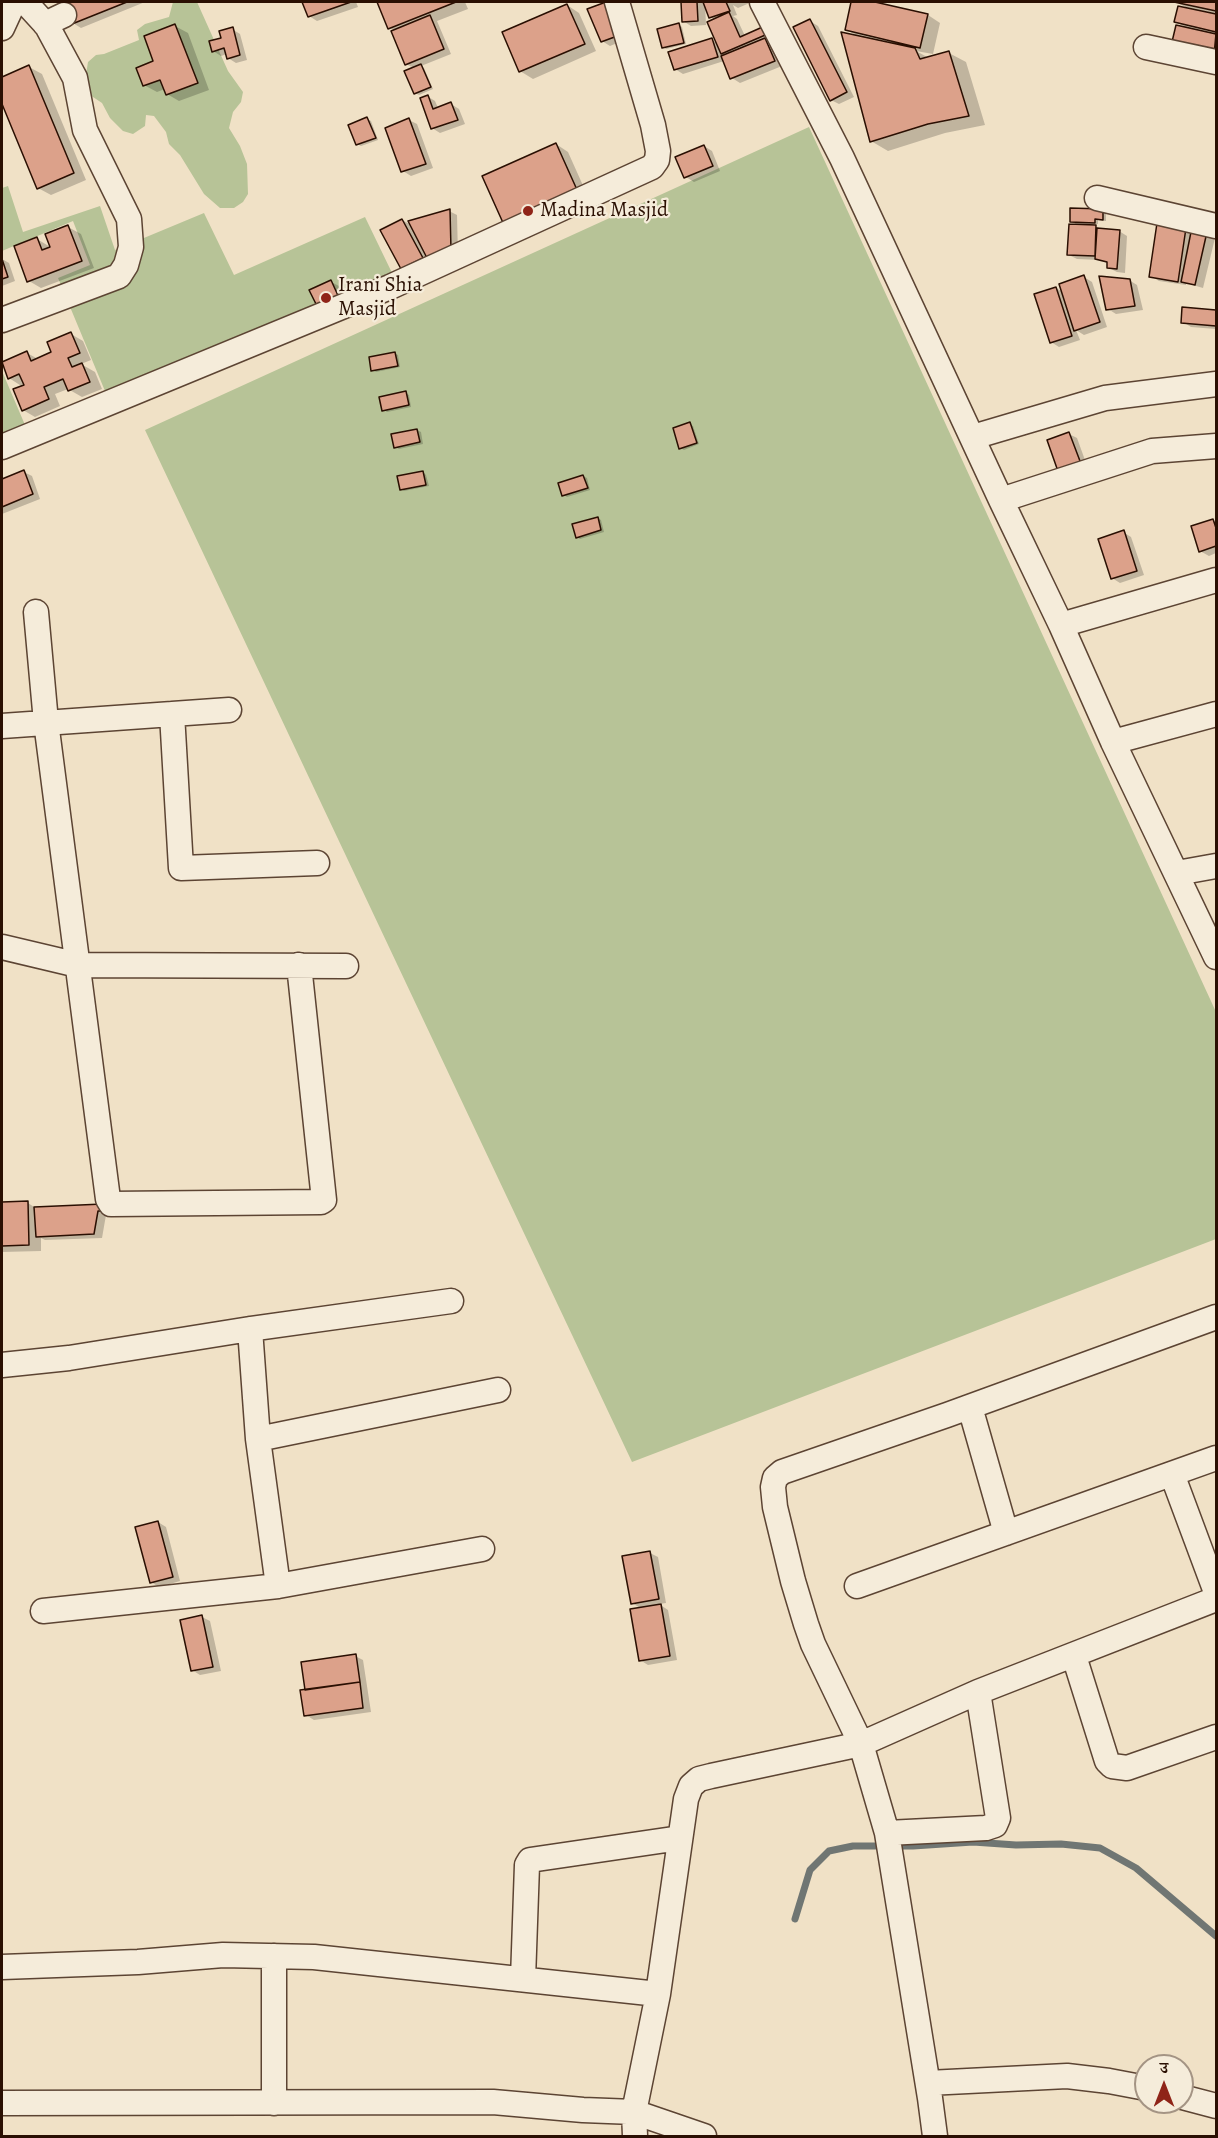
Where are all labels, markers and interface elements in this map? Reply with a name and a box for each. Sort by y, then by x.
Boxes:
place label: Madina Masjid [540,198,668,224]
marker: Madina Masjid [521,204,535,218]
place label: Irani Shia Masjid [338,273,422,323]
marker: Irani Shia Masjid [319,291,333,305]
north arrow [1134,2054,1194,2114]
text: उ [1160,2057,1168,2079]

